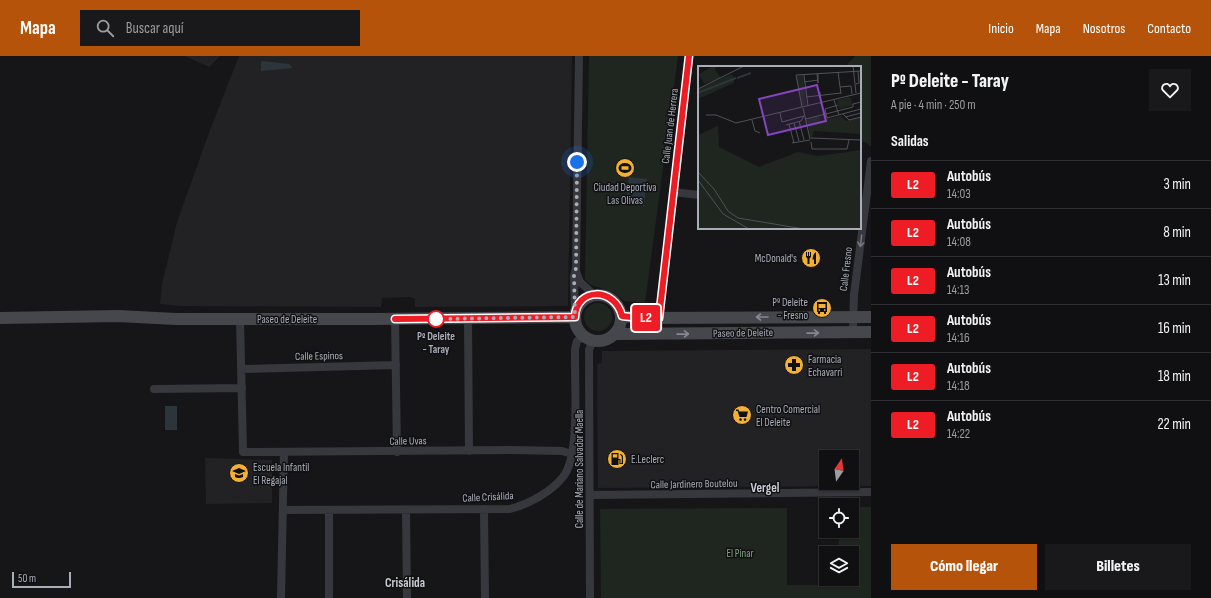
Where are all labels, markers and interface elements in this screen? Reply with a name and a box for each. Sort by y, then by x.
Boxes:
search box [80,10,360,46]
text: Mapa [20,17,56,40]
icon: search [94,17,116,39]
text: Buscar aquí [126,19,183,38]
text: Inicio [988,20,1014,37]
text: Mapa [1036,20,1061,37]
text: Nosotros [1083,20,1125,37]
text: Contacto [1147,20,1191,37]
inset map [698,66,861,229]
button: heart [1149,69,1191,111]
text: Pº Deleite - Taray [891,70,1009,93]
street label: Calle Juan de Herrera [659,88,681,164]
text: A pie · 4 min · 250 m [891,97,976,113]
text: Salidas [891,132,929,151]
your location [567,152,587,172]
sports icon: Ciudad Deportiva Las Olivas [614,157,636,179]
text: Autobús [947,167,991,186]
text: 3 min [1163,175,1191,194]
text: L2 [907,176,919,193]
place label: Ciudad Deportiva Las Olivas [593,181,657,207]
text: 14:03 [947,186,971,202]
text: Autobús [947,215,991,234]
text: 8 min [1163,223,1191,242]
text: L2 [907,224,919,241]
one-way arrow [857,234,864,247]
text: 14:08 [947,234,971,250]
street label: Calle Fresno [837,246,855,292]
restaurant icon: McDonald's [800,247,822,269]
place label: McDonald's [755,252,797,265]
text: Autobús [947,263,991,282]
text: 13 min [1158,271,1191,290]
text: L2 [907,272,919,289]
text: 14:13 [947,282,969,298]
place label: Pº Deleite - Fresno [772,296,808,322]
bus stop icon: Pº Deleite - Fresno [811,297,833,319]
line badge: L2 [628,305,664,331]
text: L2 [640,309,652,326]
marker: Pº Deleite - Taray [427,310,445,328]
text: Autobús [947,311,991,330]
street label: Paseo de Deleite [257,313,317,326]
one-way arrow [756,313,769,321]
text: 16 min [1158,319,1191,338]
text: L2 [907,320,919,337]
street label: Paseo de Deleite [713,326,773,340]
one-way arrow [806,329,819,337]
place label: Pº Deleite - Taray [417,330,455,356]
one-way arrow [676,330,689,338]
text: 14:16 [947,330,970,346]
street label: Calle Espinos [295,349,343,363]
place label: Farmacia Echavarri [808,353,842,379]
pharmacy icon: Farmacia Echavarri [783,354,805,376]
text: Autobús [947,359,991,378]
text: 18 min [1158,367,1191,386]
text: L2 [907,368,919,385]
text: 14:18 [947,378,970,394]
place label: Centro Comercial El Deleite [756,403,820,429]
supermarket icon: Centro Comercial El Deleite [731,404,753,426]
text: Autobús [947,407,991,426]
street label: Calle de Mariano Salvador Maella [573,410,586,528]
text: 22 min [1157,415,1191,434]
text: L2 [907,416,919,433]
text: 14:22 [947,426,970,442]
street label: Calle Uvas [389,434,427,448]
fuel station icon: E.Leclerc [606,448,628,470]
north arrow [819,450,859,490]
map controls [819,450,859,586]
place label: E.Leclerc [631,453,664,466]
place label: Escuela Infantil El Regajal [253,461,309,487]
school or university icon: Escuela Infantil El Regajal [228,462,250,484]
street label: Calle Jardinero Boutelou [650,477,738,491]
district label: Vergel [751,480,780,496]
street label: Calle Crisálida [462,489,514,505]
button: locate [819,498,859,538]
button: Cómo llegar [891,544,1037,590]
button: Billetes [1045,544,1191,590]
button: layers [819,546,859,586]
park label: El Pinar [726,547,754,560]
scale bar [12,570,71,589]
text: 50 m [18,572,36,585]
district label: Crisálida [385,575,425,591]

